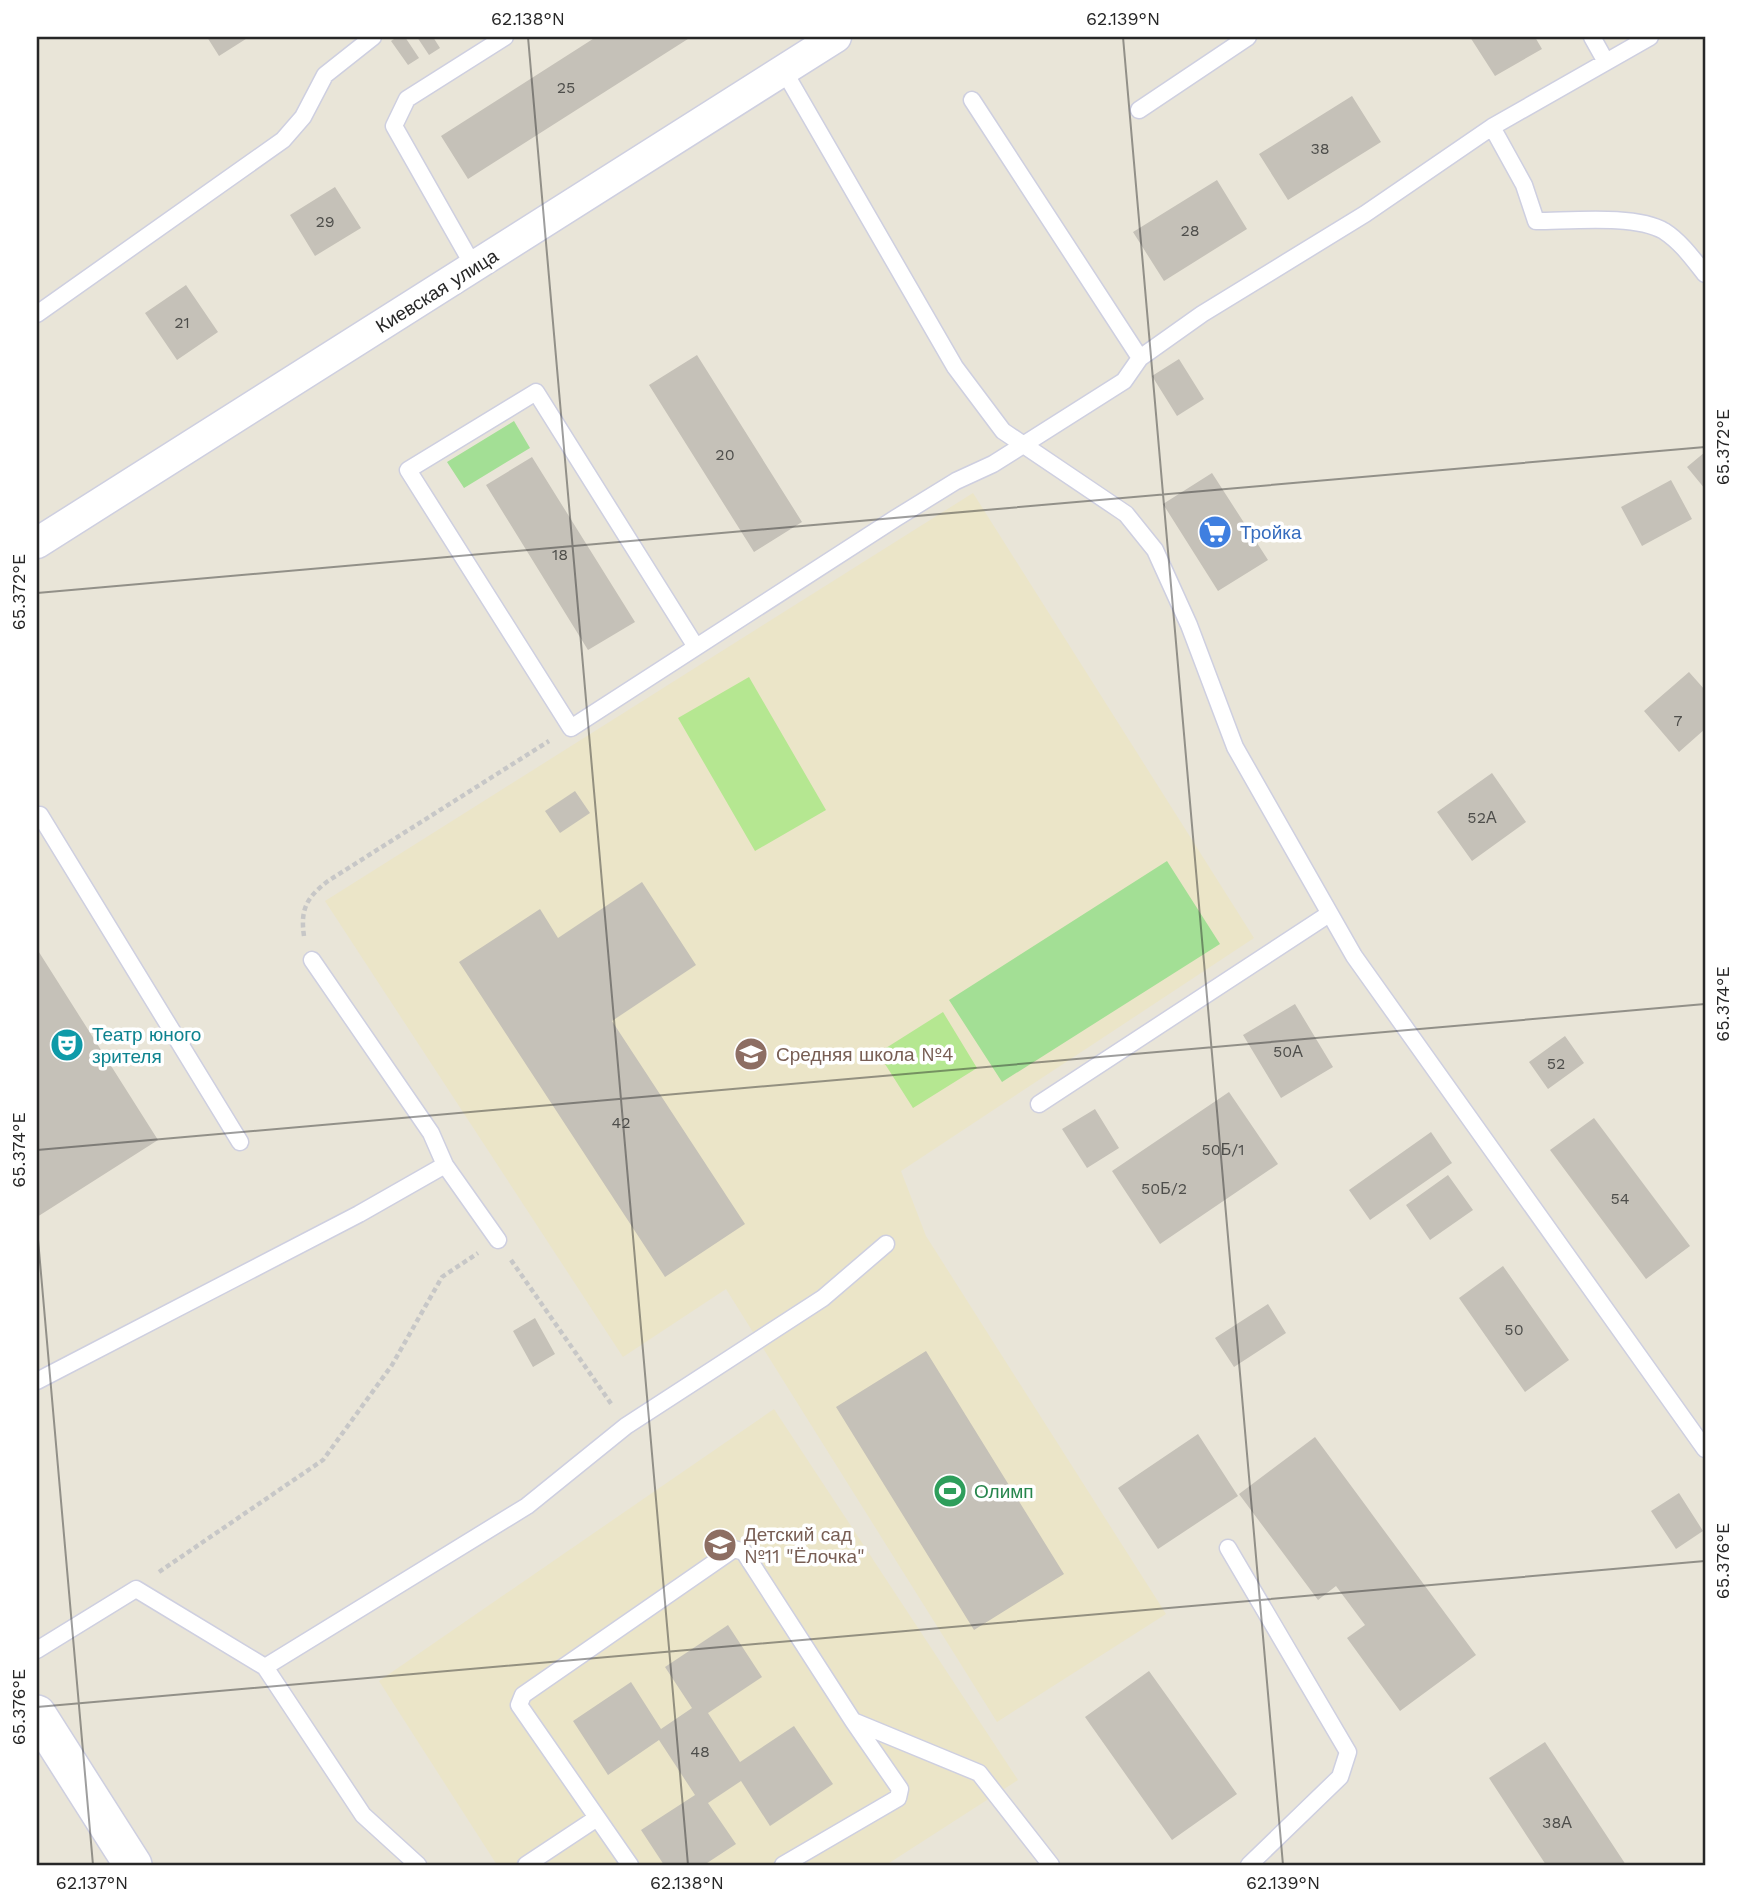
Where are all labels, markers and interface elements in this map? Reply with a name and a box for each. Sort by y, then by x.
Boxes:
text: 62.138°N [491,8,565,29]
text: 62.139°N [1086,8,1160,29]
house number: 25 [557,78,575,97]
house number: 38 [1310,139,1330,158]
house number: 29 [315,212,335,231]
house number: 28 [1180,221,1200,240]
street label: Киевская улица [372,244,503,338]
house number: 21 [174,313,190,332]
text: 65.372°E [1712,409,1733,485]
house number: 20 [715,445,735,464]
supermarket icon: Тройка [1196,513,1234,551]
place label: Тройка [1240,521,1302,544]
house number: 18 [552,545,568,564]
text: 65.372°E [8,554,29,630]
house number: 7 [1674,711,1683,730]
house number: 52А [1467,808,1497,827]
text: 65.374°E [1712,966,1733,1042]
place label: Театр юного зрителя [92,1023,201,1068]
theatre icon: Театр юного зрителя [48,1026,86,1064]
school or university icon: Средняя школа №4 [732,1035,770,1073]
house number: 50А [1273,1042,1303,1061]
place label: Средняя школа №4 [776,1043,954,1066]
house number: 52 [1547,1054,1565,1073]
text: 65.374°E [8,1112,29,1188]
house number: 42 [611,1113,631,1132]
house number: 50Б/1 [1202,1140,1245,1159]
house number: 50Б/2 [1141,1179,1187,1198]
house number: 54 [1610,1189,1630,1208]
house number: 50 [1504,1320,1524,1339]
sports icon: Олимп [931,1472,969,1510]
place label: Олимп [974,1480,1034,1503]
place label: Детский сад №11 "Ёлочка" [744,1523,865,1568]
text: 65.376°E [1712,1523,1733,1599]
school or university icon: Детский сад №11 "Ёлочка" [701,1526,739,1564]
text: 65.376°E [8,1669,29,1745]
house number: 48 [690,1742,710,1761]
house number: 38А [1542,1813,1572,1832]
text: 62.137°N [56,1872,128,1893]
text: 62.138°N [650,1872,724,1893]
text: 62.139°N [1246,1872,1320,1893]

